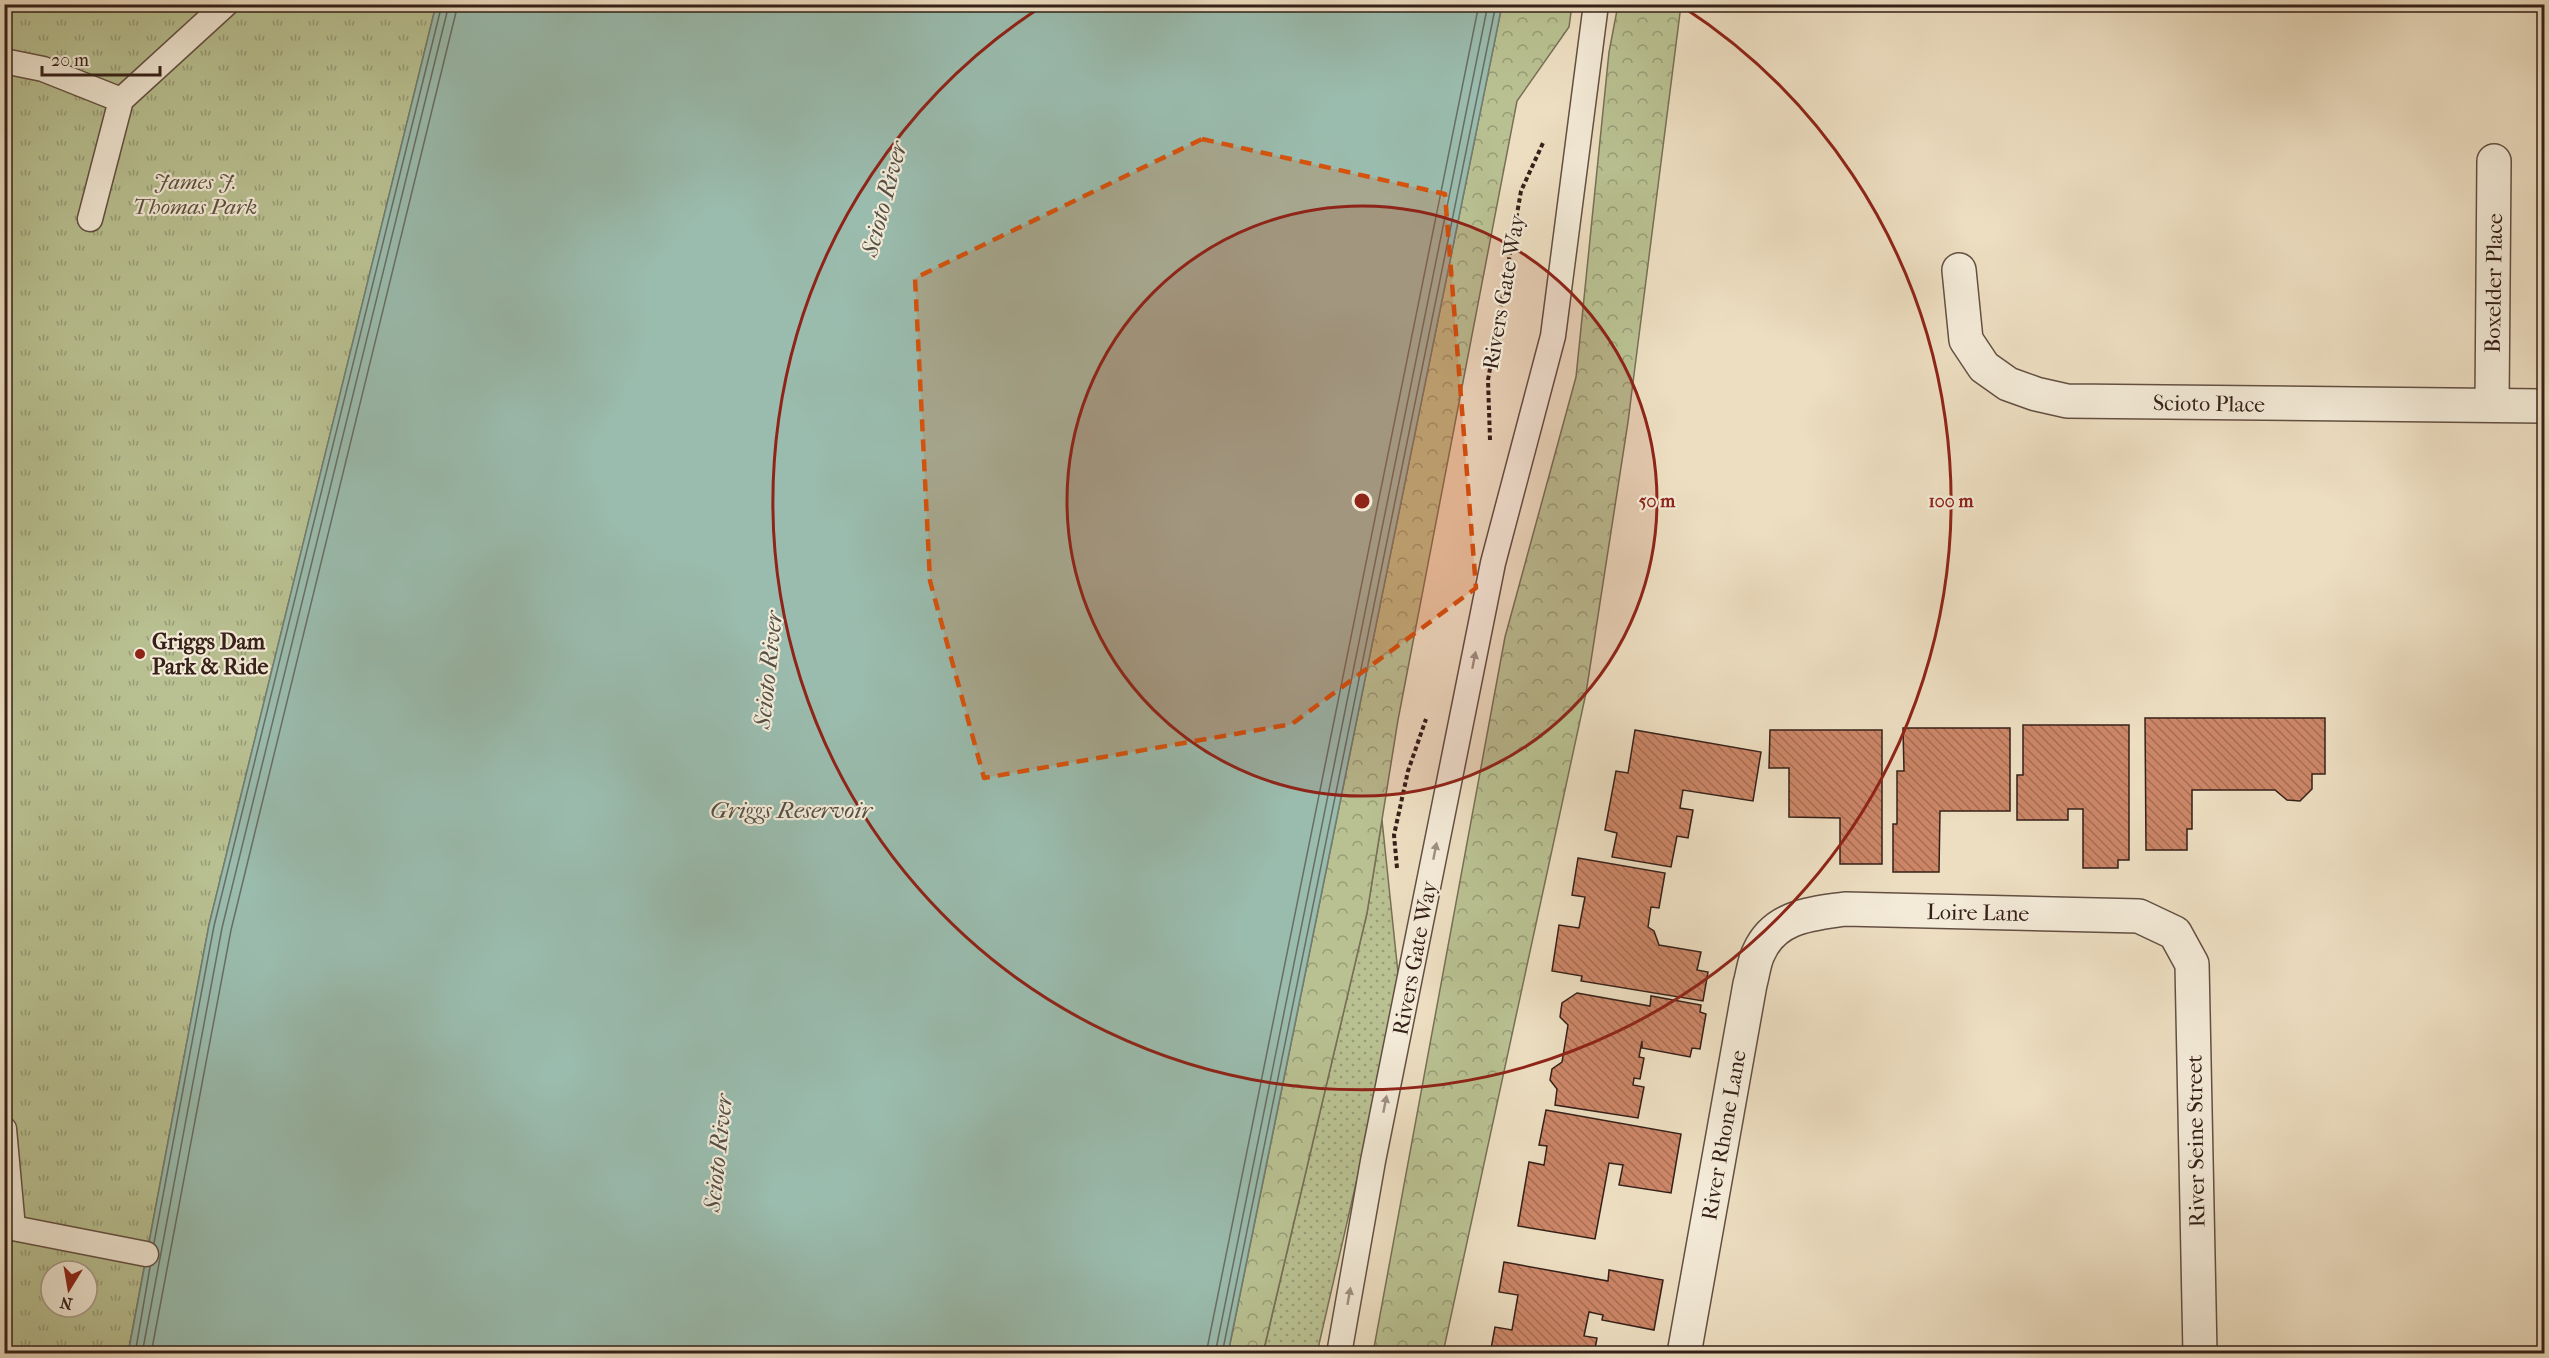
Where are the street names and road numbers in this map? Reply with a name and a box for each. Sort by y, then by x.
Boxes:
street label: Rivers Gate Way [1478,212,1531,372]
street label: Boxelder Place [2480,213,2508,353]
street label: Scioto Place [2153,390,2265,418]
street label: Rivers Gate Way [1387,878,1443,1038]
street label: Loire Lane [1926,899,2030,927]
street label: River Rhone Lane [1696,1048,1752,1222]
street label: River Seine Street [2181,1054,2211,1228]

